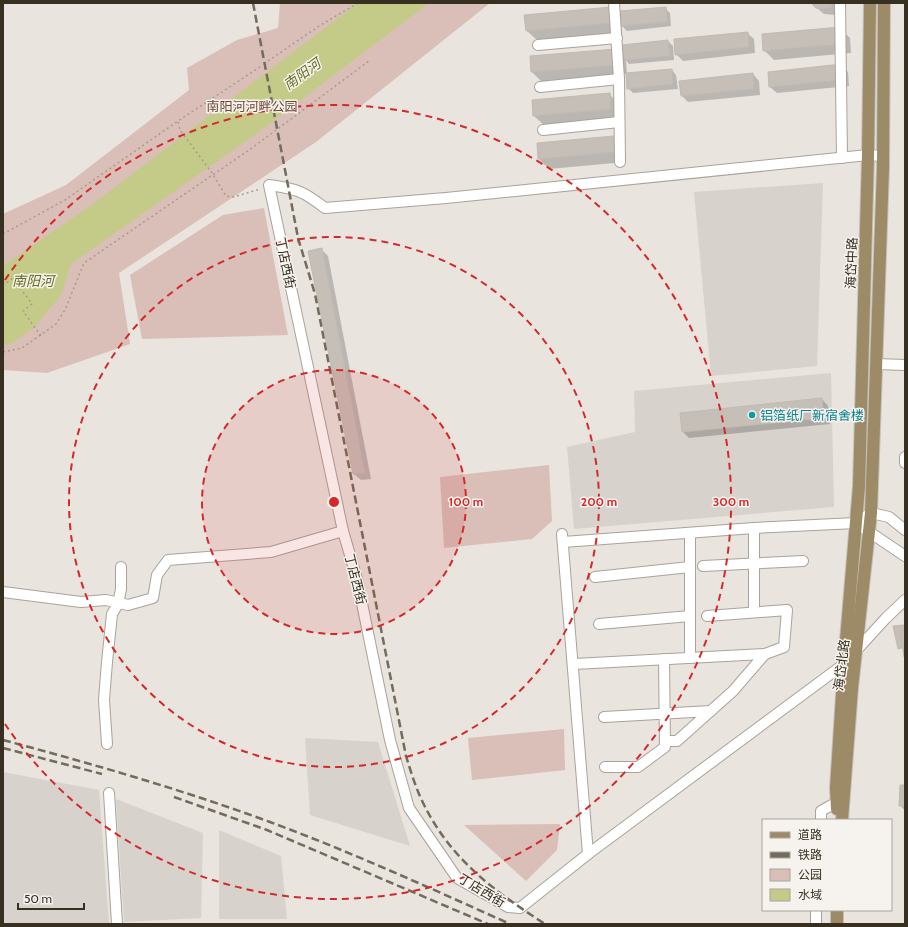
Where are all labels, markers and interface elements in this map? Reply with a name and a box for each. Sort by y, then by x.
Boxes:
water label: 南阳河 [280,53,327,94]
park label: 南阳河河畔公园 [206,98,298,114]
street label: 丁店西街 [273,236,299,290]
street label: 海岱中路 [842,237,860,289]
water label: 南阳河 [12,272,57,290]
place label: 铝箔纸厂新宿舍楼 [760,407,864,423]
marker: 铝箔纸厂新宿舍楼 [747,410,757,420]
text: 100 m [449,494,483,509]
text: 200 m [581,494,617,509]
text: 300 m [713,494,749,509]
centre of rings [327,495,341,509]
street label: 丁店西街 [342,552,370,606]
street label: 海岱北路 [830,638,852,692]
legend [762,819,892,911]
text: 道路 [798,827,822,842]
text: 铁路 [798,847,822,862]
text: 公园 [798,867,822,882]
street label: 丁店西街 [456,870,508,910]
scale bar [18,885,84,911]
text: 水域 [798,887,822,902]
text: 50 m [24,891,52,906]

